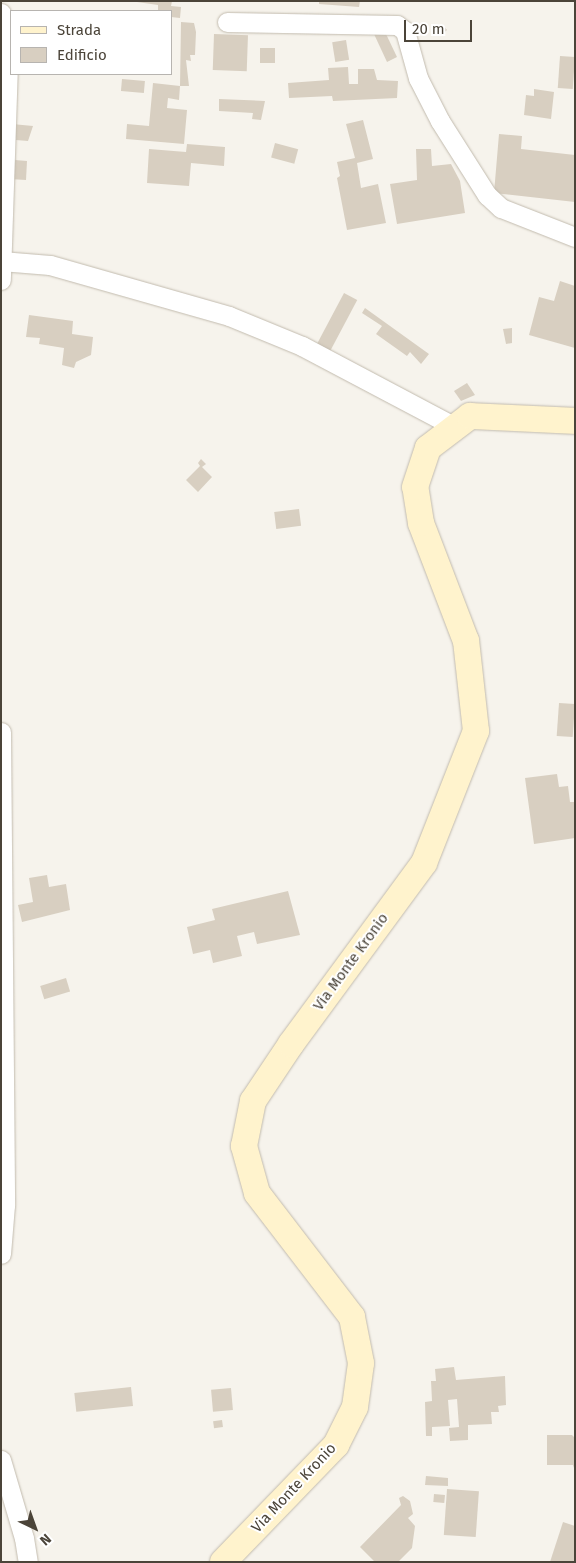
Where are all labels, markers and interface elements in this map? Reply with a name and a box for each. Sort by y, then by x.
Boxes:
legend [10,10,172,75]
scale bar [406,10,474,42]
text: 20 m [412,20,445,38]
text: Strada [57,21,101,39]
text: Edificio [57,46,107,64]
street label: Via Monte Kronio [310,910,392,1014]
street label: Via Monte Kronio [248,1439,340,1537]
north arrow [10,1503,60,1553]
text: N [36,1530,55,1549]

